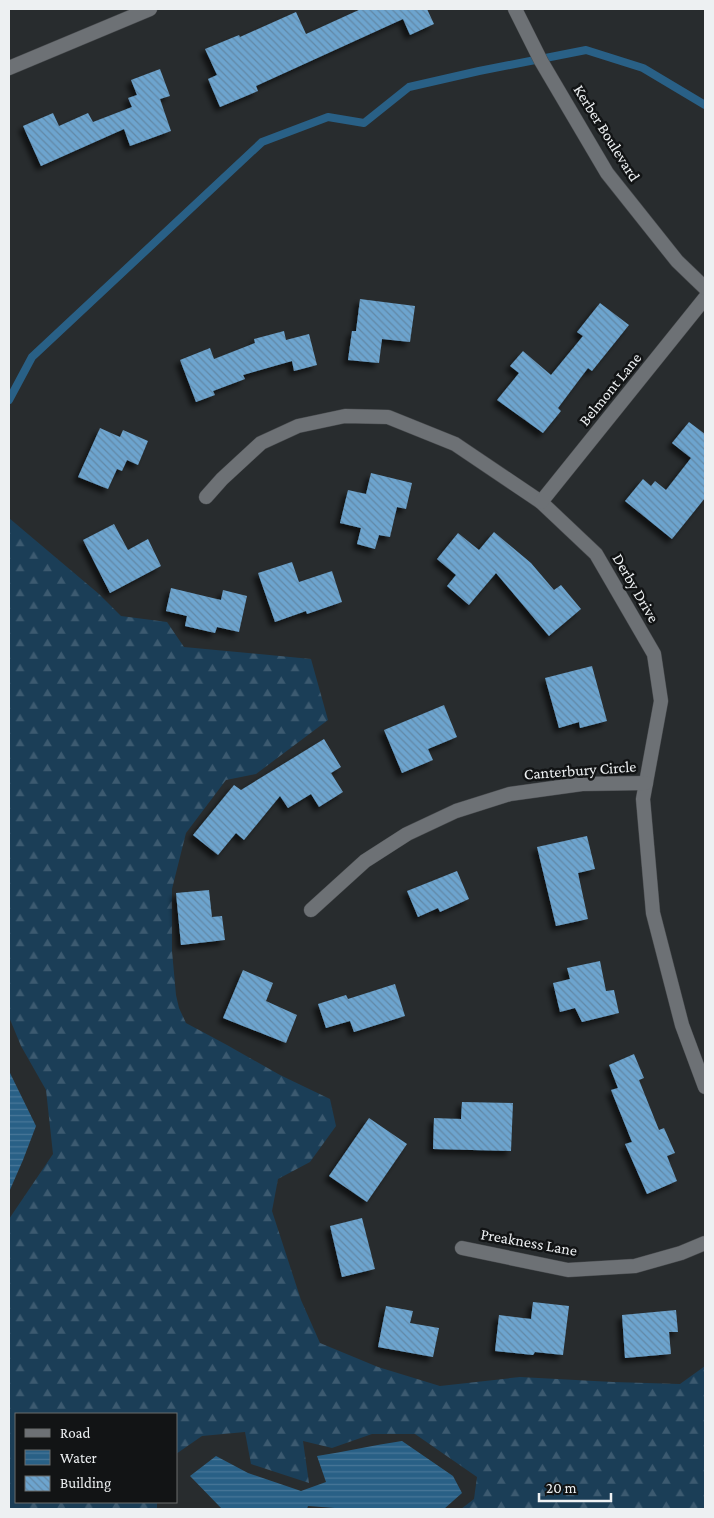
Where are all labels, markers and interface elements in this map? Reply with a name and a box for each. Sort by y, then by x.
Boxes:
street label: Kerber Boulevard [571,82,644,185]
street label: Belmont Lane [575,349,645,429]
street label: Derby Drive [609,551,663,626]
street label: Canterbury Circle [523,758,637,783]
street label: Preakness Lane [479,1225,579,1259]
legend [15,1413,178,1503]
text: Road [60,1425,91,1441]
text: Water [60,1450,97,1466]
scale bar [539,1470,612,1502]
text: Building [60,1475,111,1492]
text: 20 m [546,1480,577,1496]

